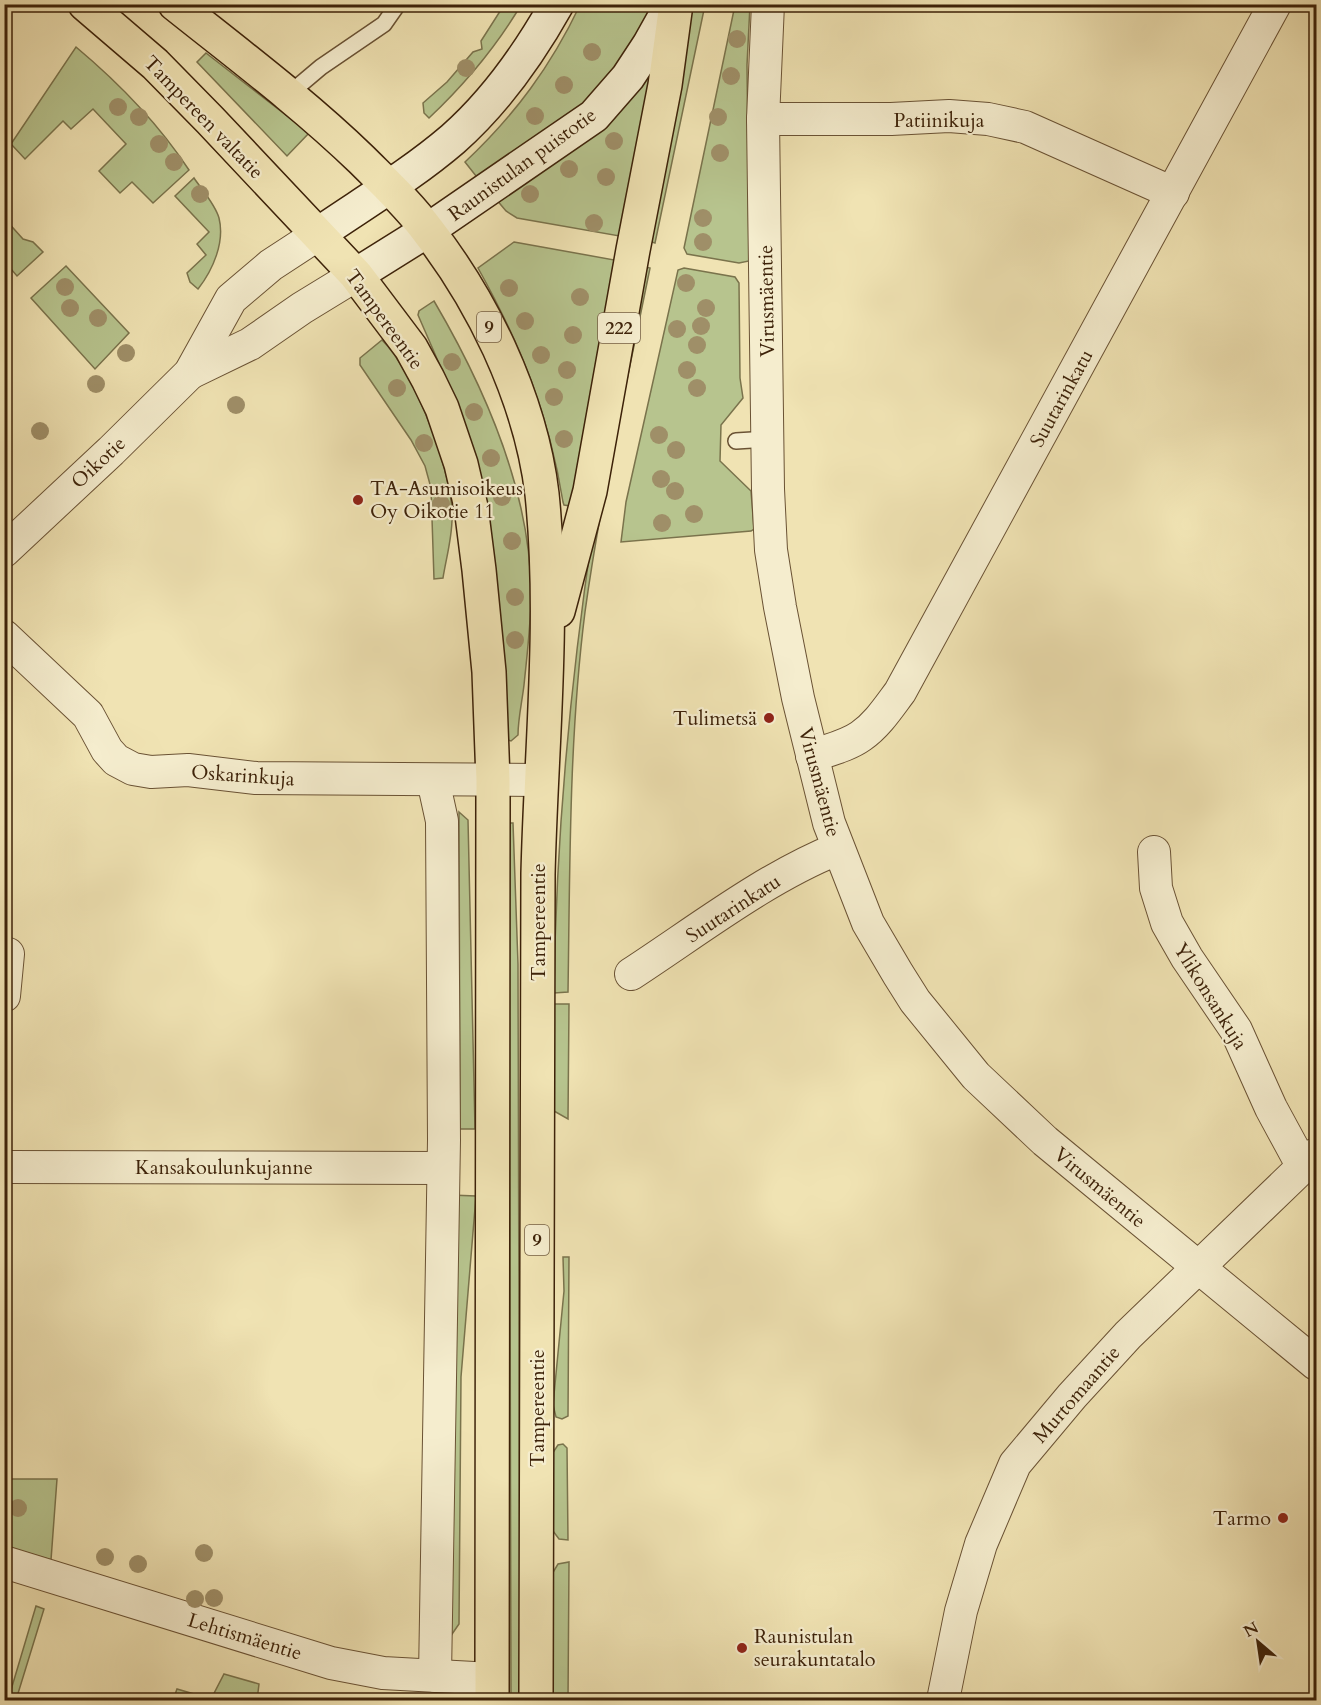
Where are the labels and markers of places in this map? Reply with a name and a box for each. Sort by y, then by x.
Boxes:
place label: TA-Asumisoikeus Oy Oikotie 11 [370,475,523,525]
marker: TA-Asumisoikeus Oy Oikotie 11 [351,493,365,507]
place label: Tulimetsä [673,705,757,732]
marker: Tulimetsä [762,711,776,725]
place label: Tarmo [1213,1505,1271,1532]
marker: Tarmo [1276,1511,1290,1525]
place label: Raunistulan seurakuntatalo [754,1623,876,1673]
marker: Raunistulan seurakuntatalo [735,1641,749,1655]

